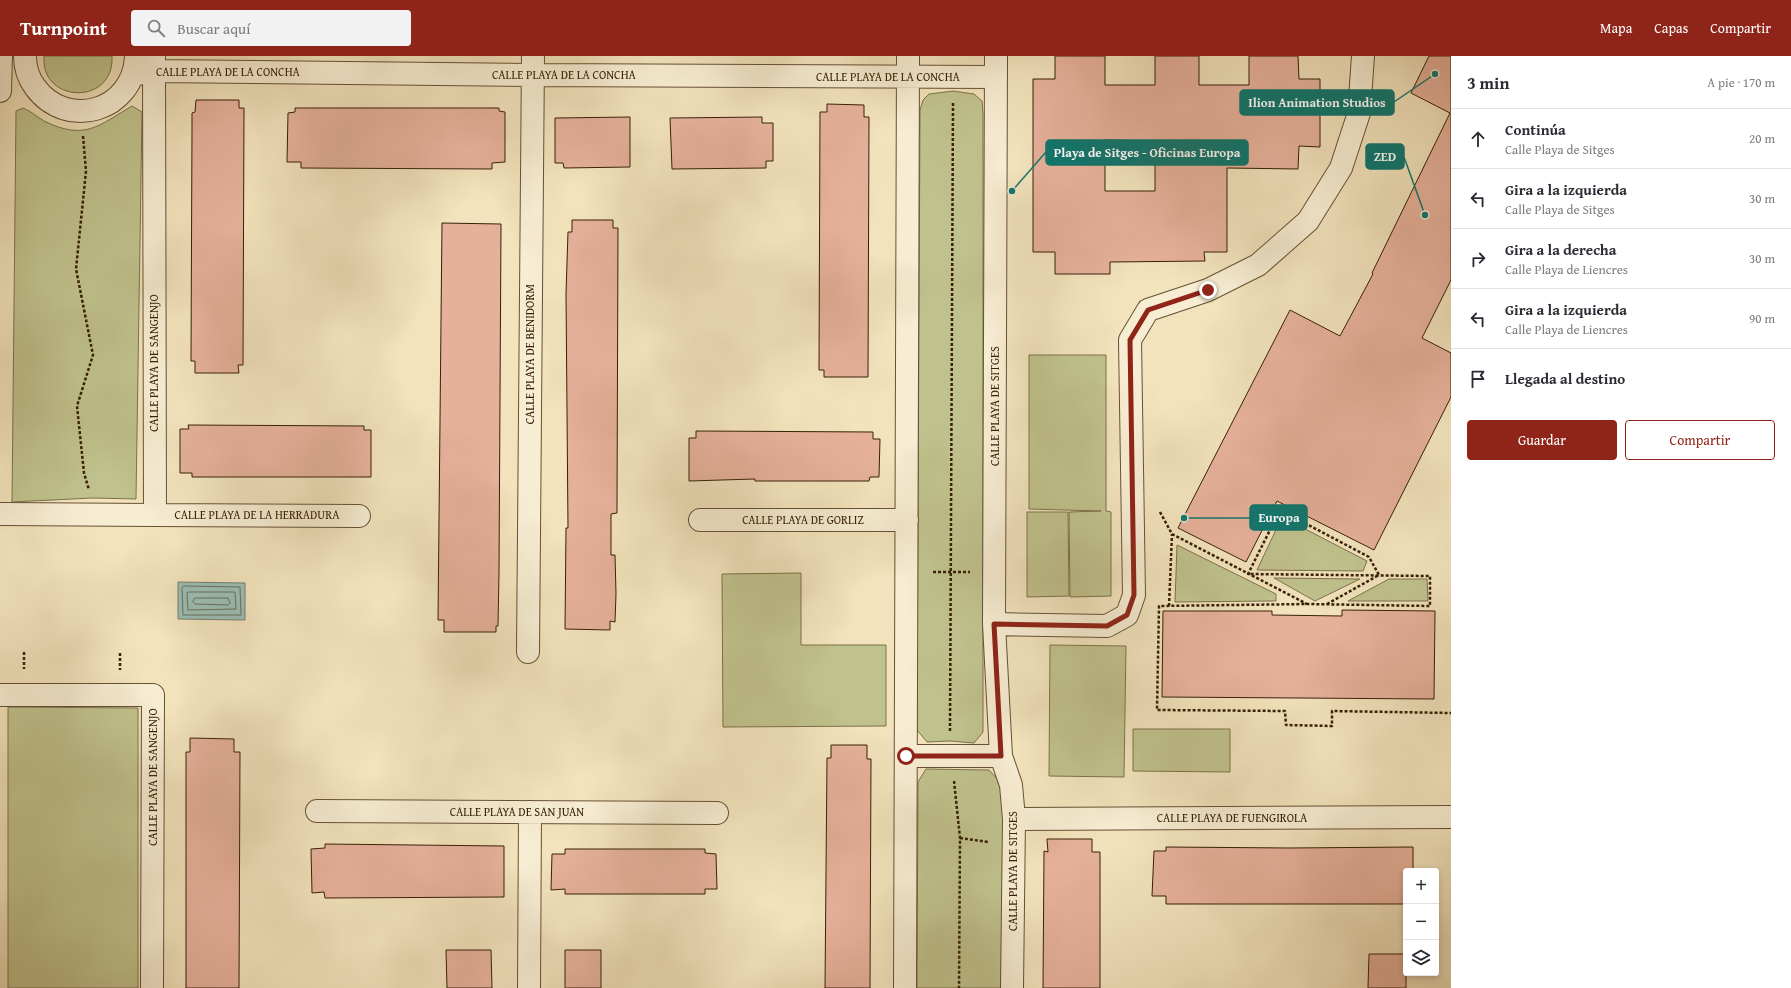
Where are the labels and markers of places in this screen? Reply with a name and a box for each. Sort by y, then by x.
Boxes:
callout: Ilion Animation Studios [1240,90,1394,115]
callout: Playa de Sitges - Oficinas Europa [1046,140,1248,165]
callout: ZED [1366,144,1404,169]
callout: Europa [1250,505,1307,530]

